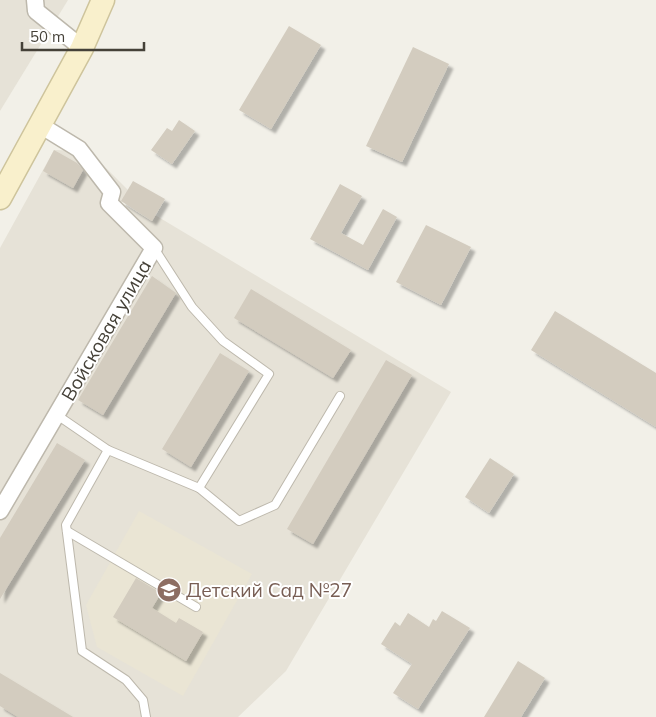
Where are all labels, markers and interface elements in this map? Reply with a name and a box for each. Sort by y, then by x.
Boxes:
scale bar [22,20,145,52]
text: 50 m [30,27,65,46]
street label: Войсковая улица [56,255,156,405]
school or university icon: Детский Сад №27 [156,577,182,603]
place label: Детский Сад №27 [186,578,352,602]

